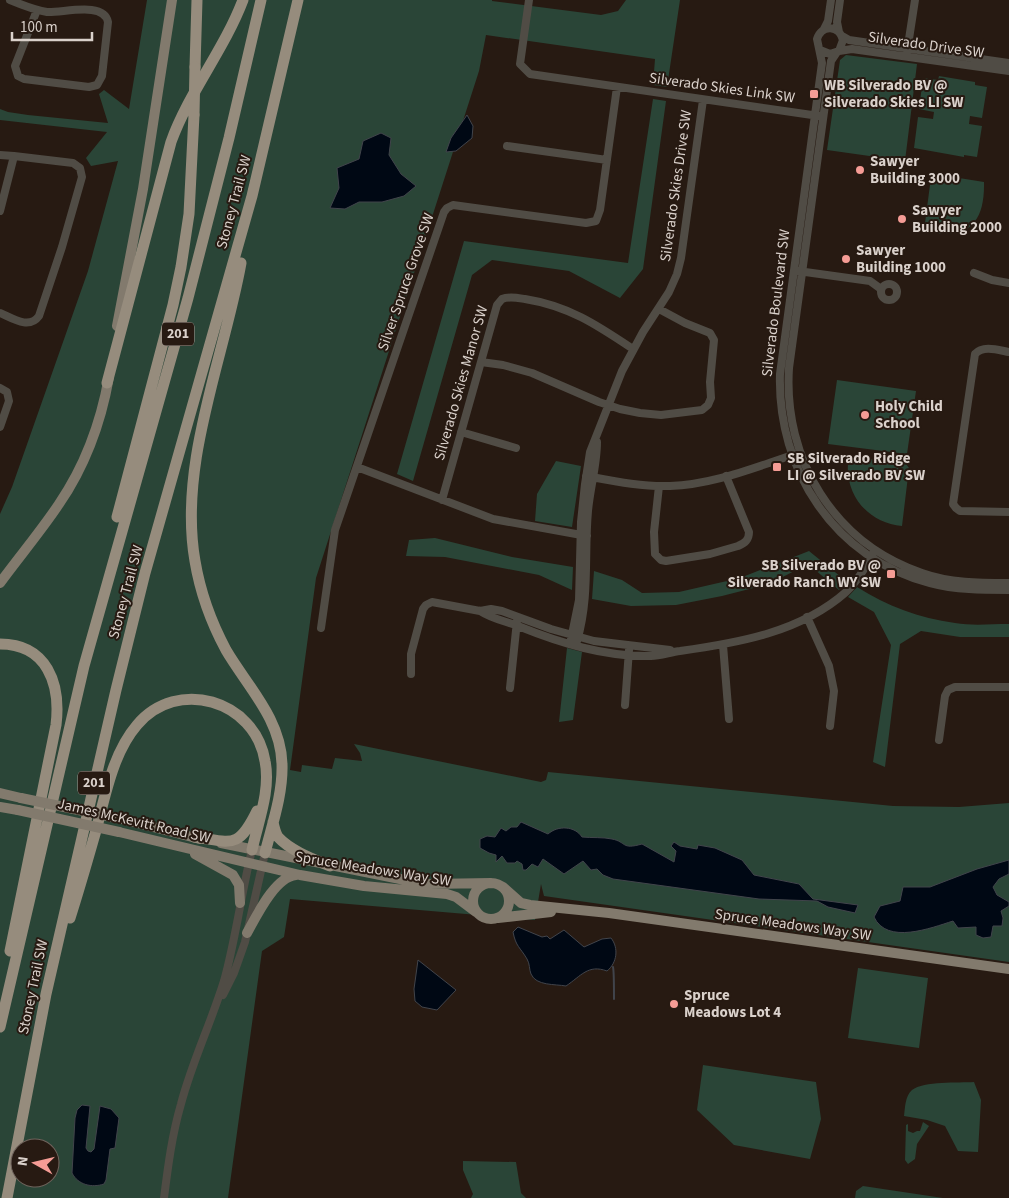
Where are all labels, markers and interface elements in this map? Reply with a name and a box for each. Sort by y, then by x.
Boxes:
scale bar [12,10,92,42]
text: 100 m [20,17,58,38]
street label: Silverado Drive SW [867,26,986,64]
street label: Silverado Skies Link SW [648,67,796,109]
place label: WB Silverado BV @ Silverado Skies LI SW [824,75,964,113]
marker: WB Silverado BV @ Silverado Skies LI SW [808,88,820,100]
street label: Silverado Skies Drive SW [655,109,697,263]
place label: Sawyer Building 3000 [870,151,960,189]
street label: Stoney Trail SW [211,153,257,251]
marker: Sawyer Building 3000 [854,164,866,176]
place label: Sawyer Building 2000 [912,200,1002,238]
street label: Silver Spruce Grove SW [373,210,439,354]
marker: Sawyer Building 2000 [896,213,908,225]
street label: Silverado Boulevard SW [757,228,796,378]
place label: Sawyer Building 1000 [856,240,946,278]
marker: Sawyer Building 1000 [840,253,852,265]
street label: Silverado Skies Manor SW [429,303,493,463]
road number: 201 [162,322,194,346]
place label: Holy Child School [875,396,943,434]
marker: Holy Child School [859,409,871,421]
place label: SB Silverado Ridge LI @ Silverado BV SW [787,448,925,486]
marker: SB Silverado Ridge LI @ Silverado BV SW [771,461,783,473]
street label: Stoney Trail SW [103,543,149,641]
place label: SB Silverado BV @ Silverado Ranch WY SW [728,555,881,593]
marker: SB Silverado BV @ Silverado Ranch WY SW [885,568,897,580]
road number: 201 [78,771,110,794]
street label: James McKevitt Road SW [56,793,213,849]
street label: Spruce Meadows Way SW [293,846,453,892]
street label: Spruce Meadows Way SW [713,904,873,946]
street label: Stoney Trail SW [13,937,53,1036]
place label: Spruce Meadows Lot 4 [684,985,781,1023]
marker: Spruce Meadows Lot 4 [668,998,680,1010]
north arrow [10,1138,60,1188]
text: N [13,1155,34,1167]

